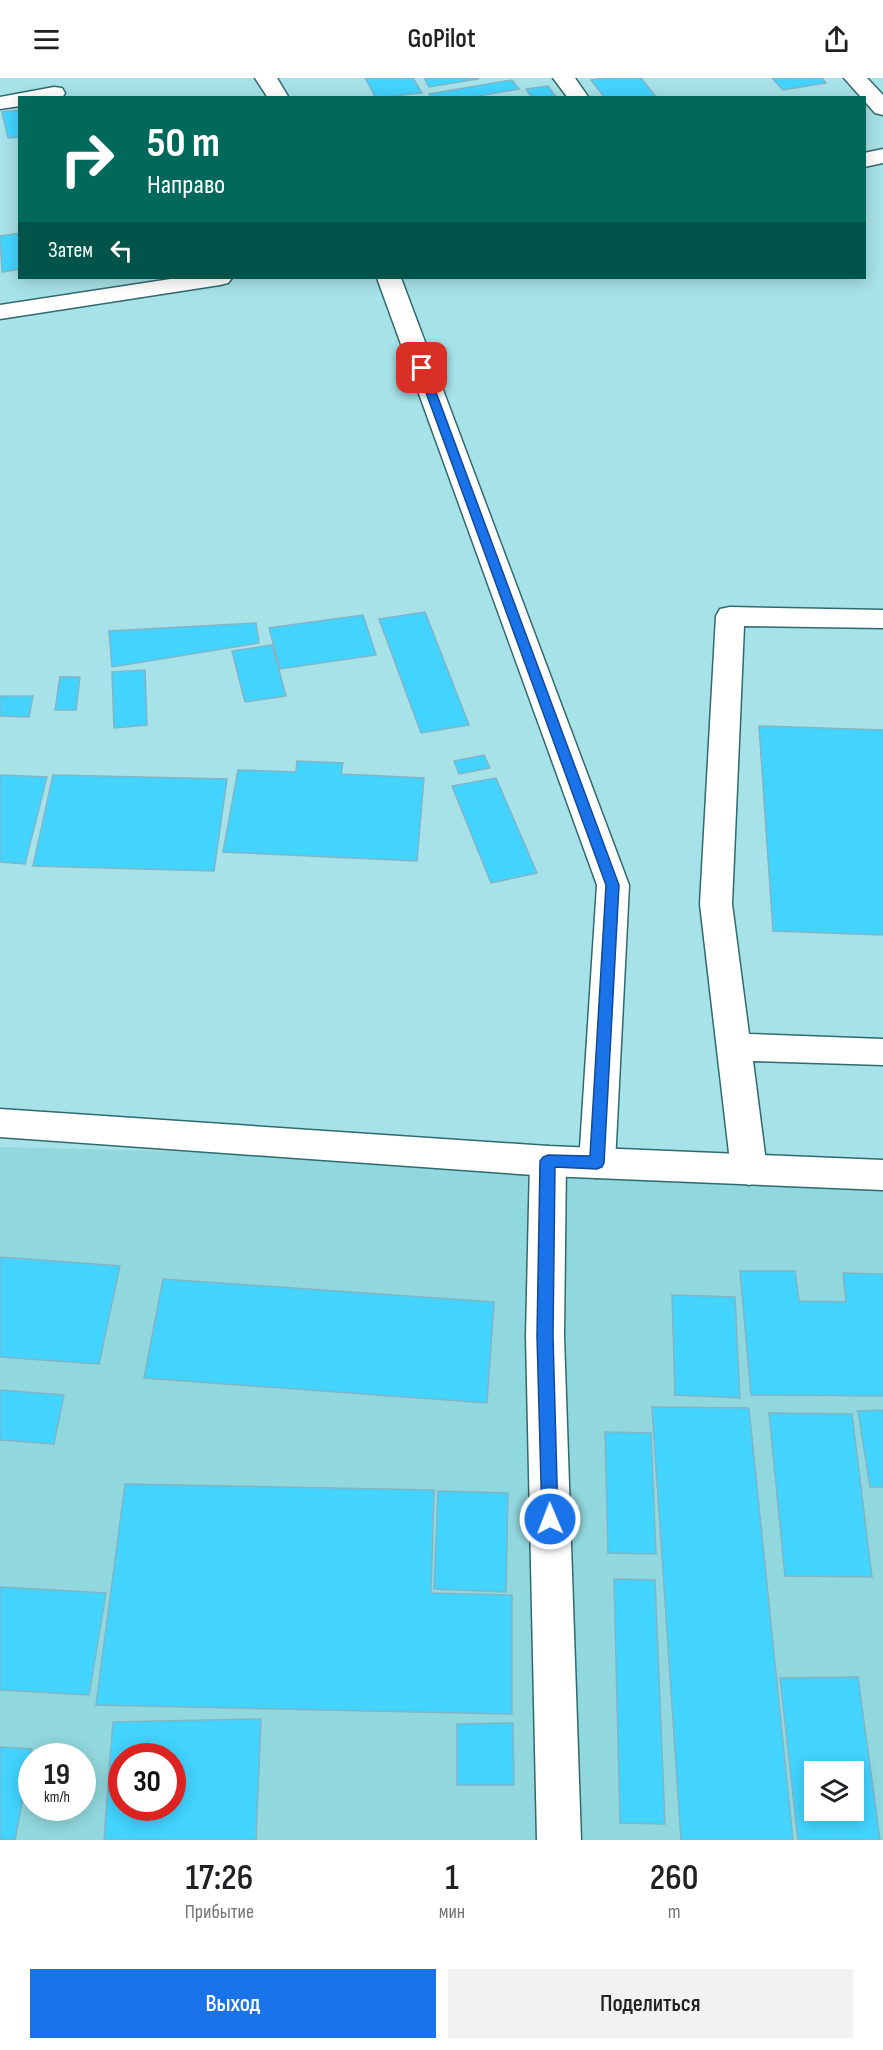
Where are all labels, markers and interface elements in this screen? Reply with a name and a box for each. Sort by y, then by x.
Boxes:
icon: menu [30,23,63,56]
text: GoPilot [407,23,476,55]
icon: share [820,23,853,56]
text: 50 m [147,118,220,169]
icon: right [48,120,126,198]
text: Направо [147,169,225,201]
icon: left [105,234,138,267]
text: Затем [48,237,93,264]
pin [396,342,447,393]
icon: arrive [405,351,438,384]
position arrow [518,1487,582,1551]
speed limit sign: 30 [108,1743,186,1821]
text: 19 [44,1757,70,1793]
map controls [804,1761,864,1821]
button: layers [804,1761,864,1821]
text: km/h [44,1788,70,1807]
text: 17:26 [186,1857,253,1900]
text: 1 [445,1857,459,1900]
text: 260 [650,1857,698,1900]
text: Прибытие [185,1900,254,1924]
text: мин [439,1900,465,1924]
text: m [668,1900,680,1924]
button: Выход [30,1969,436,2038]
button: Поделиться [448,1969,853,2038]

